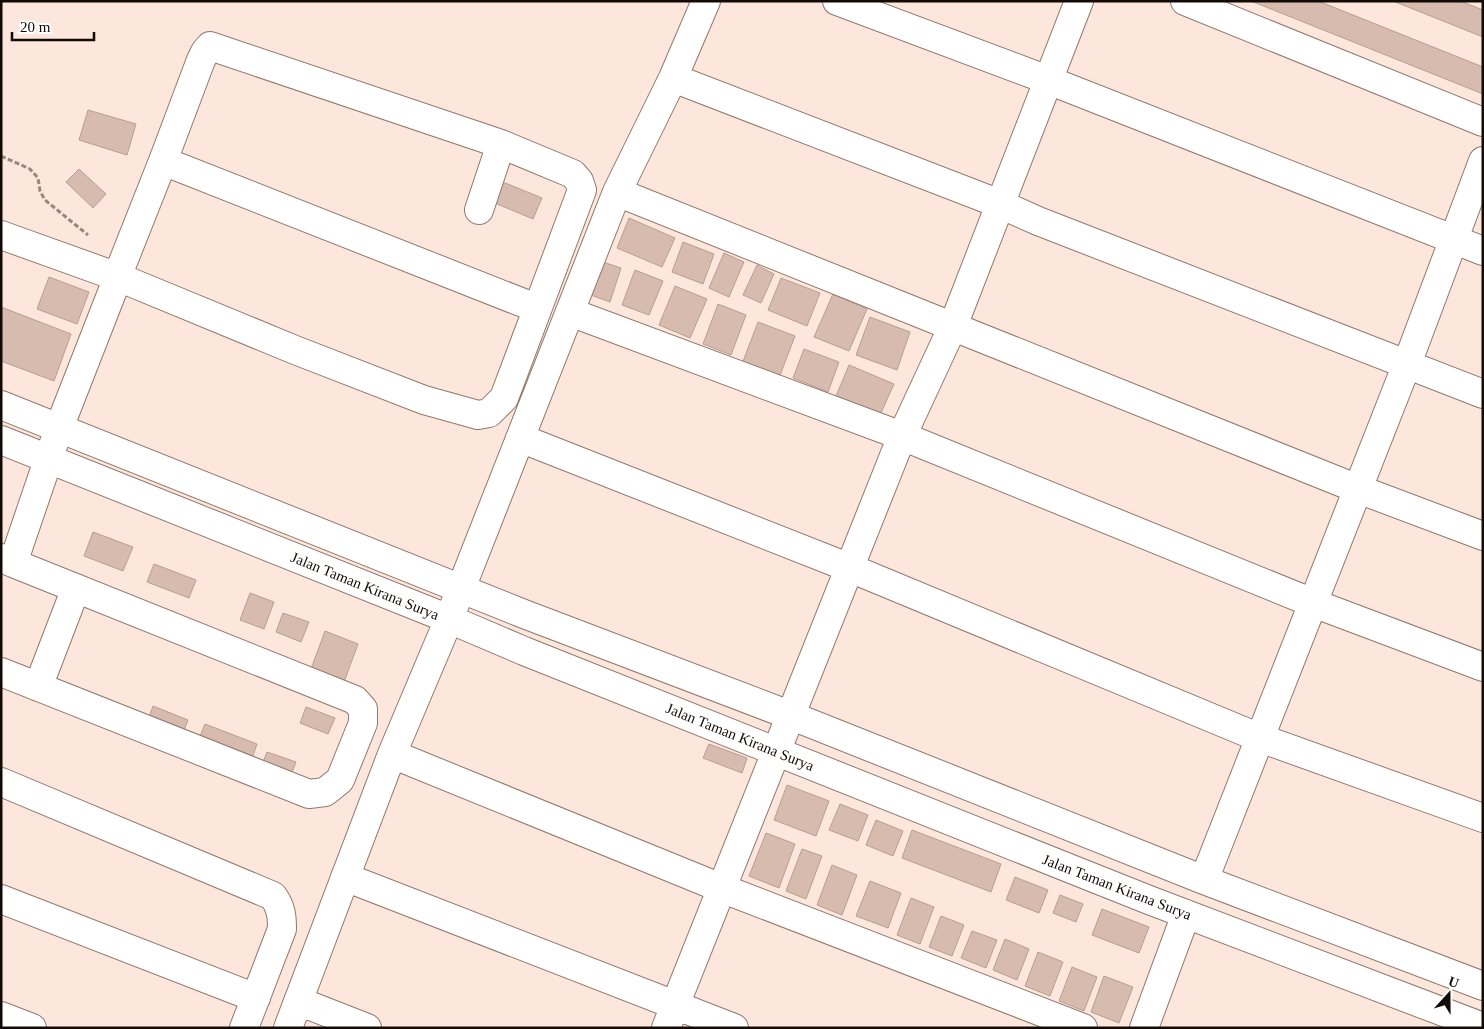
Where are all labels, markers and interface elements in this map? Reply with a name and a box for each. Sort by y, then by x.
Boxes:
scale bar [12,10,95,42]
text: 20 m [20,19,51,35]
street label: Jalan Taman Kirana Surya [289,549,442,623]
street label: Jalan Taman Kirana Surya [664,700,817,774]
street label: Jalan Taman Kirana Surya [1040,851,1194,923]
north arrow [1424,969,1474,1019]
text: U [1446,974,1461,991]

